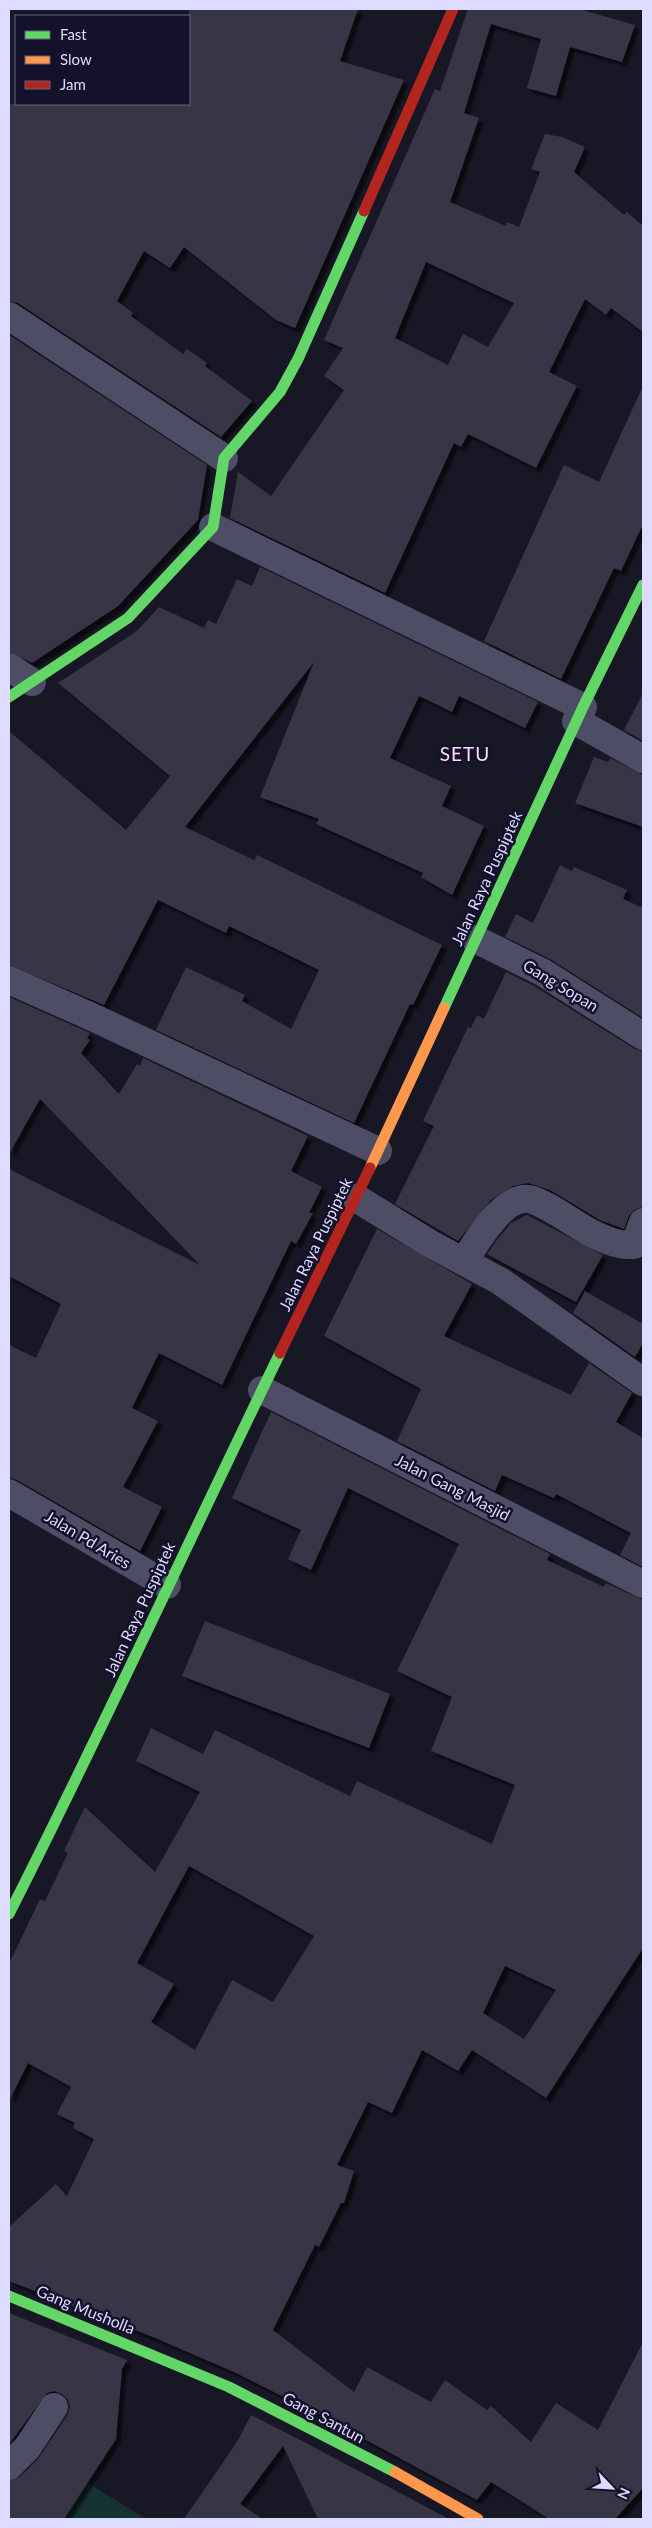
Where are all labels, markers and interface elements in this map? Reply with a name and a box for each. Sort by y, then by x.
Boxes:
legend [15,15,190,105]
text: Fast [60,25,87,43]
text: Slow [60,50,92,68]
text: Jam [60,75,86,93]
district label: SETU [440,742,490,765]
street label: Jalan Raya Puspiptek [446,807,526,948]
street label: Gang Sopan [520,955,602,1015]
street label: Jalan Raya Puspiptek [274,1173,356,1314]
street label: Jalan Gang Masjid [392,1450,514,1524]
street label: Jalan Pd Aries [42,1506,134,1572]
street label: Jalan Raya Puspiptek [99,1538,179,1679]
street label: Gang Musholla [34,2281,138,2337]
street label: Gang Santun [280,2388,368,2446]
north arrow [587,2463,637,2513]
text: N [614,2485,634,2502]

